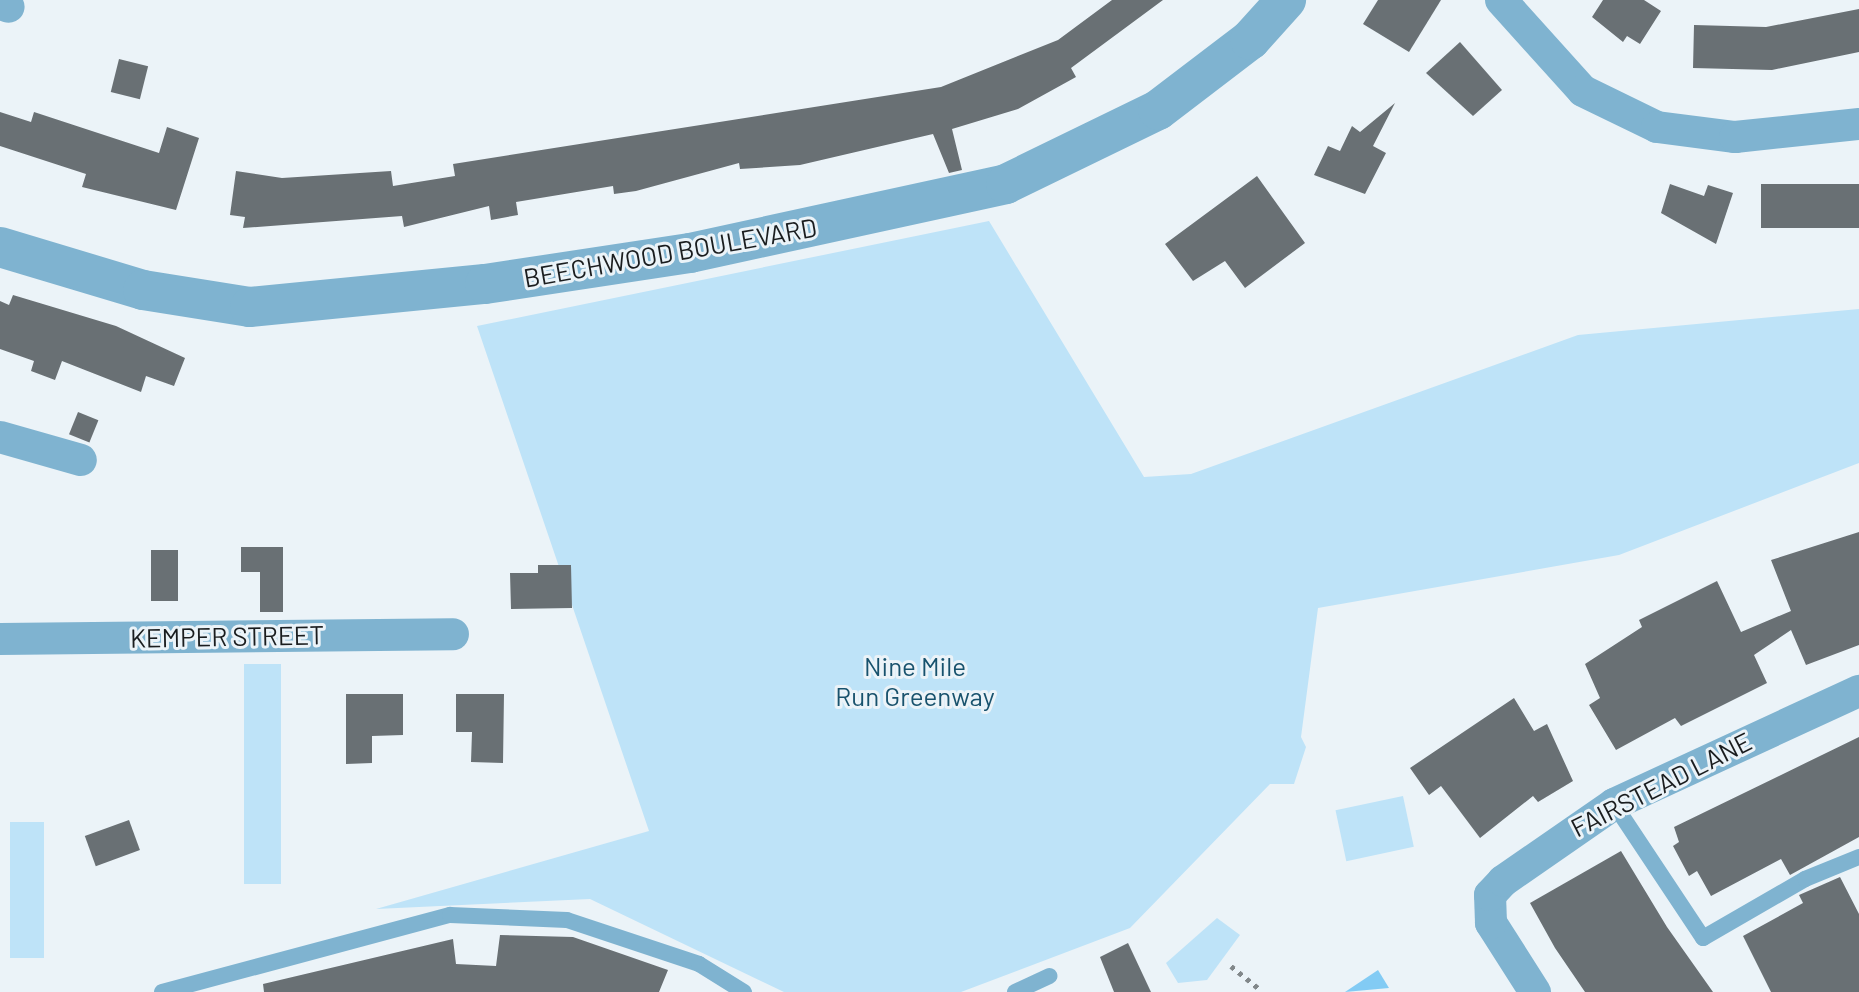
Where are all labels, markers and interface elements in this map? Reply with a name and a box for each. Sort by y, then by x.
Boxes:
street label: BEECHWOOD BOULEVARD [521,211,819,293]
street label: KEMPER STREET [130,619,324,653]
park label: Nine Mile Run Greenway [835,650,995,712]
street label: FAIRSTEAD LANE [1565,725,1757,843]

